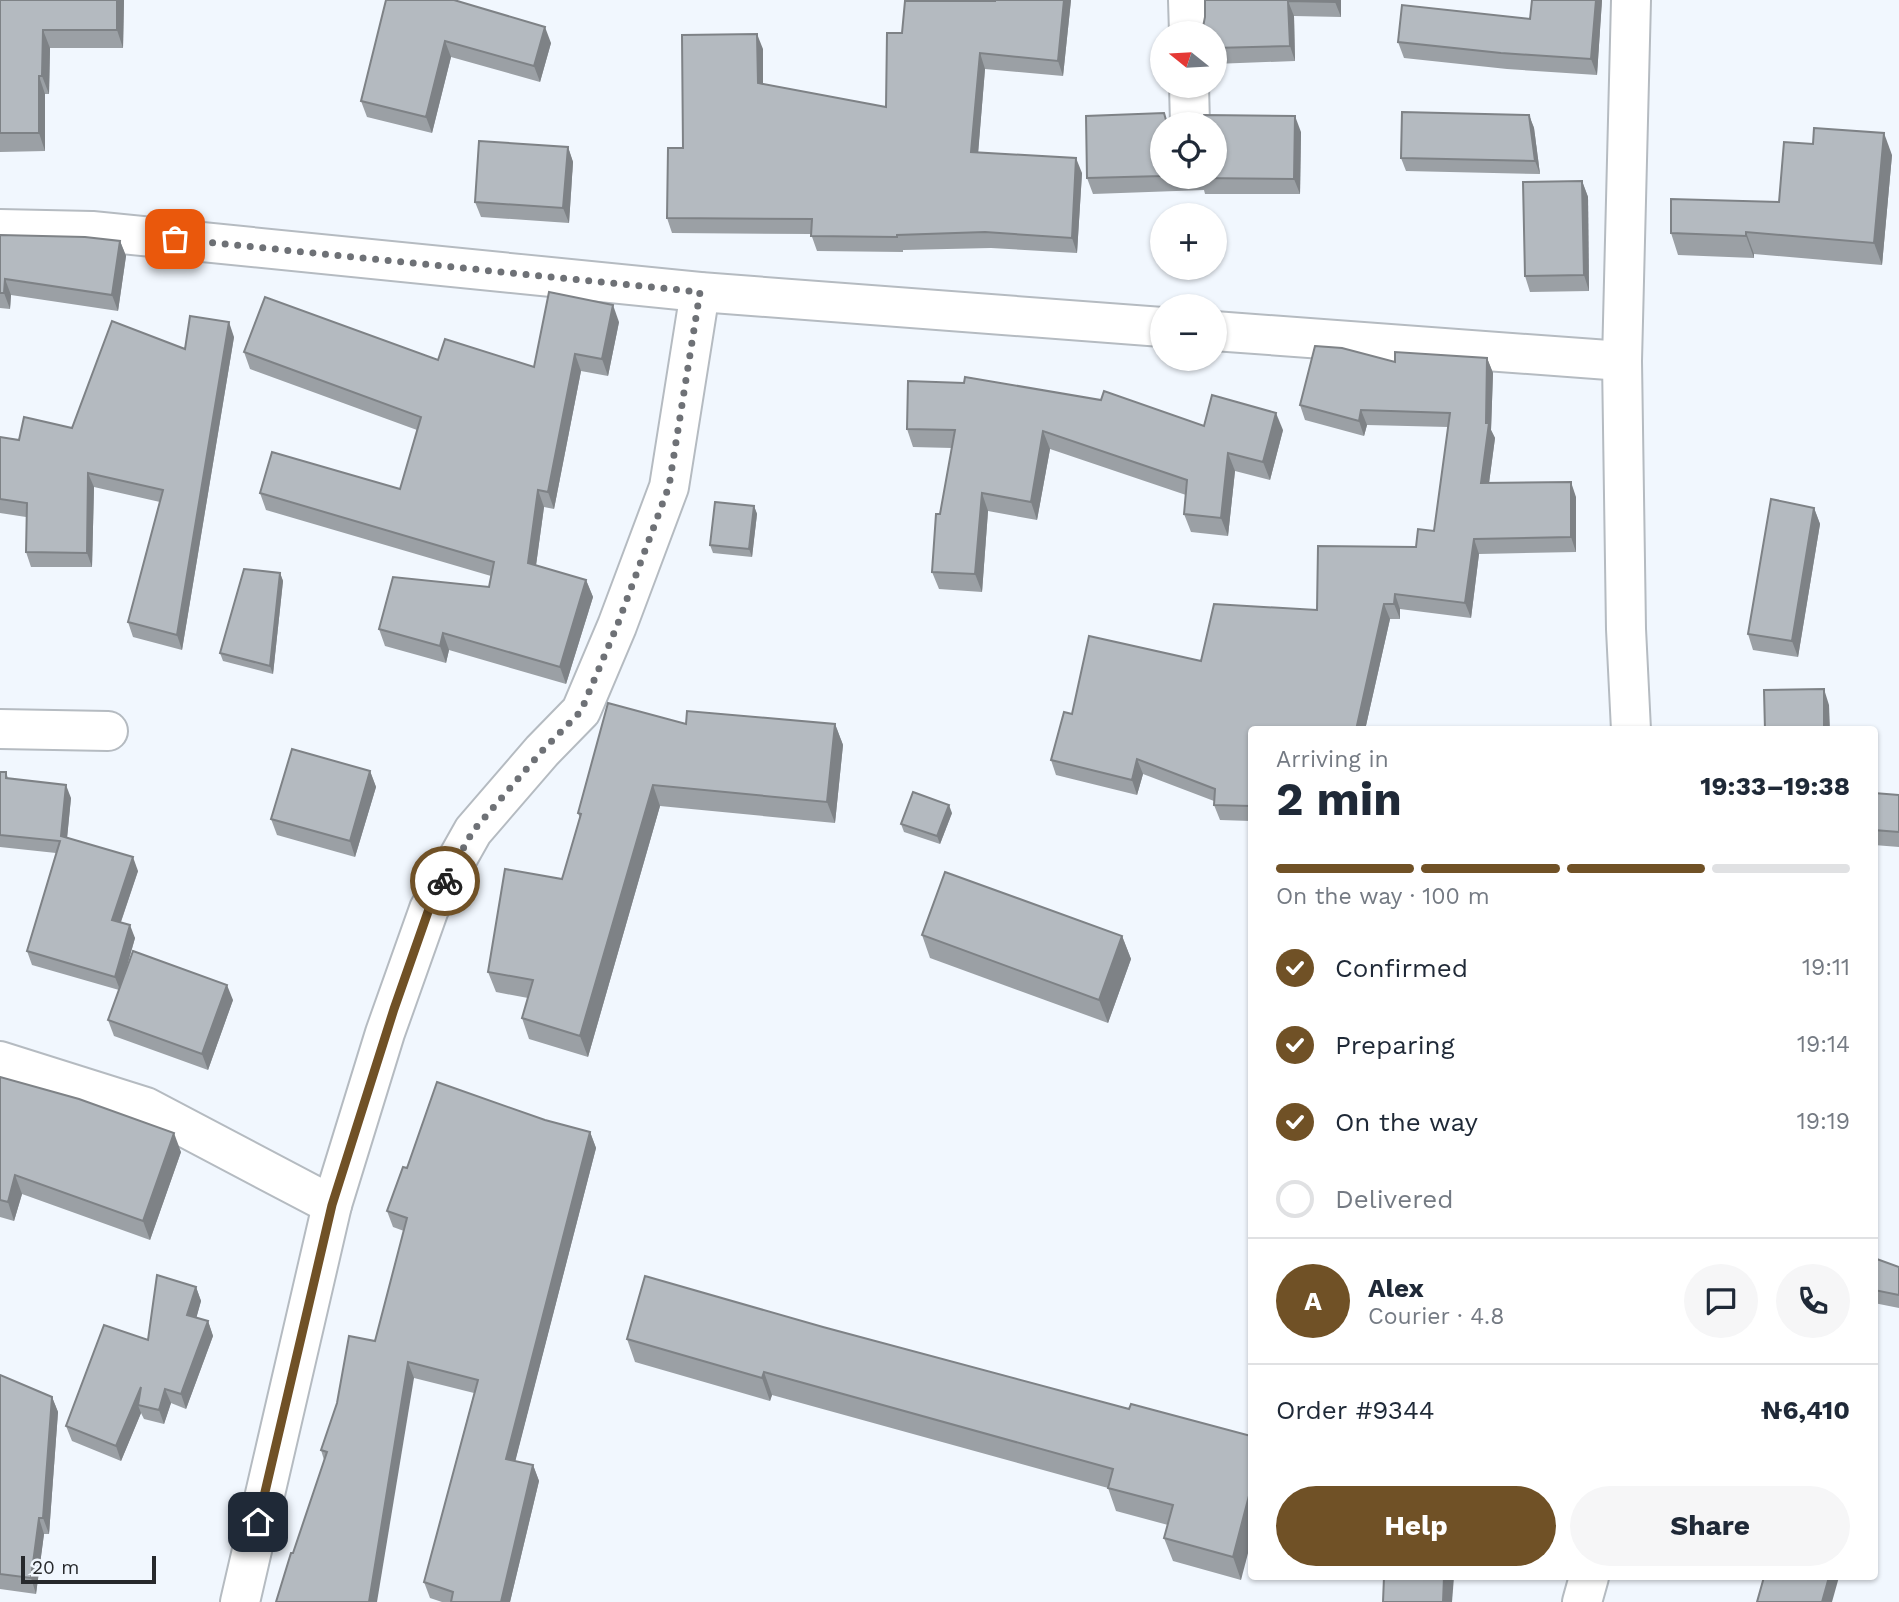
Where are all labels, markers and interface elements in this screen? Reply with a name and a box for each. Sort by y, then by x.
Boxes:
north arrow [1150,21,1227,98]
map controls [1150,21,1227,371]
button: locate [1150,112,1227,189]
button: + [1150,203,1227,280]
pin [145,209,205,269]
icon: bag [156,220,194,258]
button: − [1150,294,1227,371]
text: Arriving in [1276,746,1389,773]
text: 19:33–19:38 [1700,771,1850,801]
text: 2 min [1276,772,1402,826]
courier [410,846,480,916]
icon: bike [426,862,464,900]
text: On the way · 100 m [1276,883,1490,910]
icon: check [1276,949,1314,987]
text: Confirmed [1335,953,1468,983]
text: 19:11 [1802,954,1850,981]
icon: check [1276,1026,1314,1064]
text: Preparing [1335,1030,1455,1060]
text: 19:14 [1797,1031,1850,1058]
icon: check [1276,1103,1314,1141]
text: On the way [1335,1107,1478,1137]
text: 19:19 [1797,1108,1850,1135]
text: Delivered [1335,1184,1454,1214]
button: chat [1684,1264,1758,1338]
button: phone [1776,1264,1850,1338]
text: Alex [1368,1273,1424,1303]
text: A [1304,1286,1322,1316]
text: Courier · 4.8 [1368,1303,1504,1330]
text: Order #9344 [1276,1395,1435,1425]
text: ₦6,410 [1761,1395,1850,1425]
button: Help [1276,1486,1556,1566]
button: Share [1570,1486,1850,1566]
pin [228,1492,288,1552]
icon: home [239,1503,277,1541]
scale bar [21,1553,156,1585]
text: 20 m [32,1556,79,1579]

